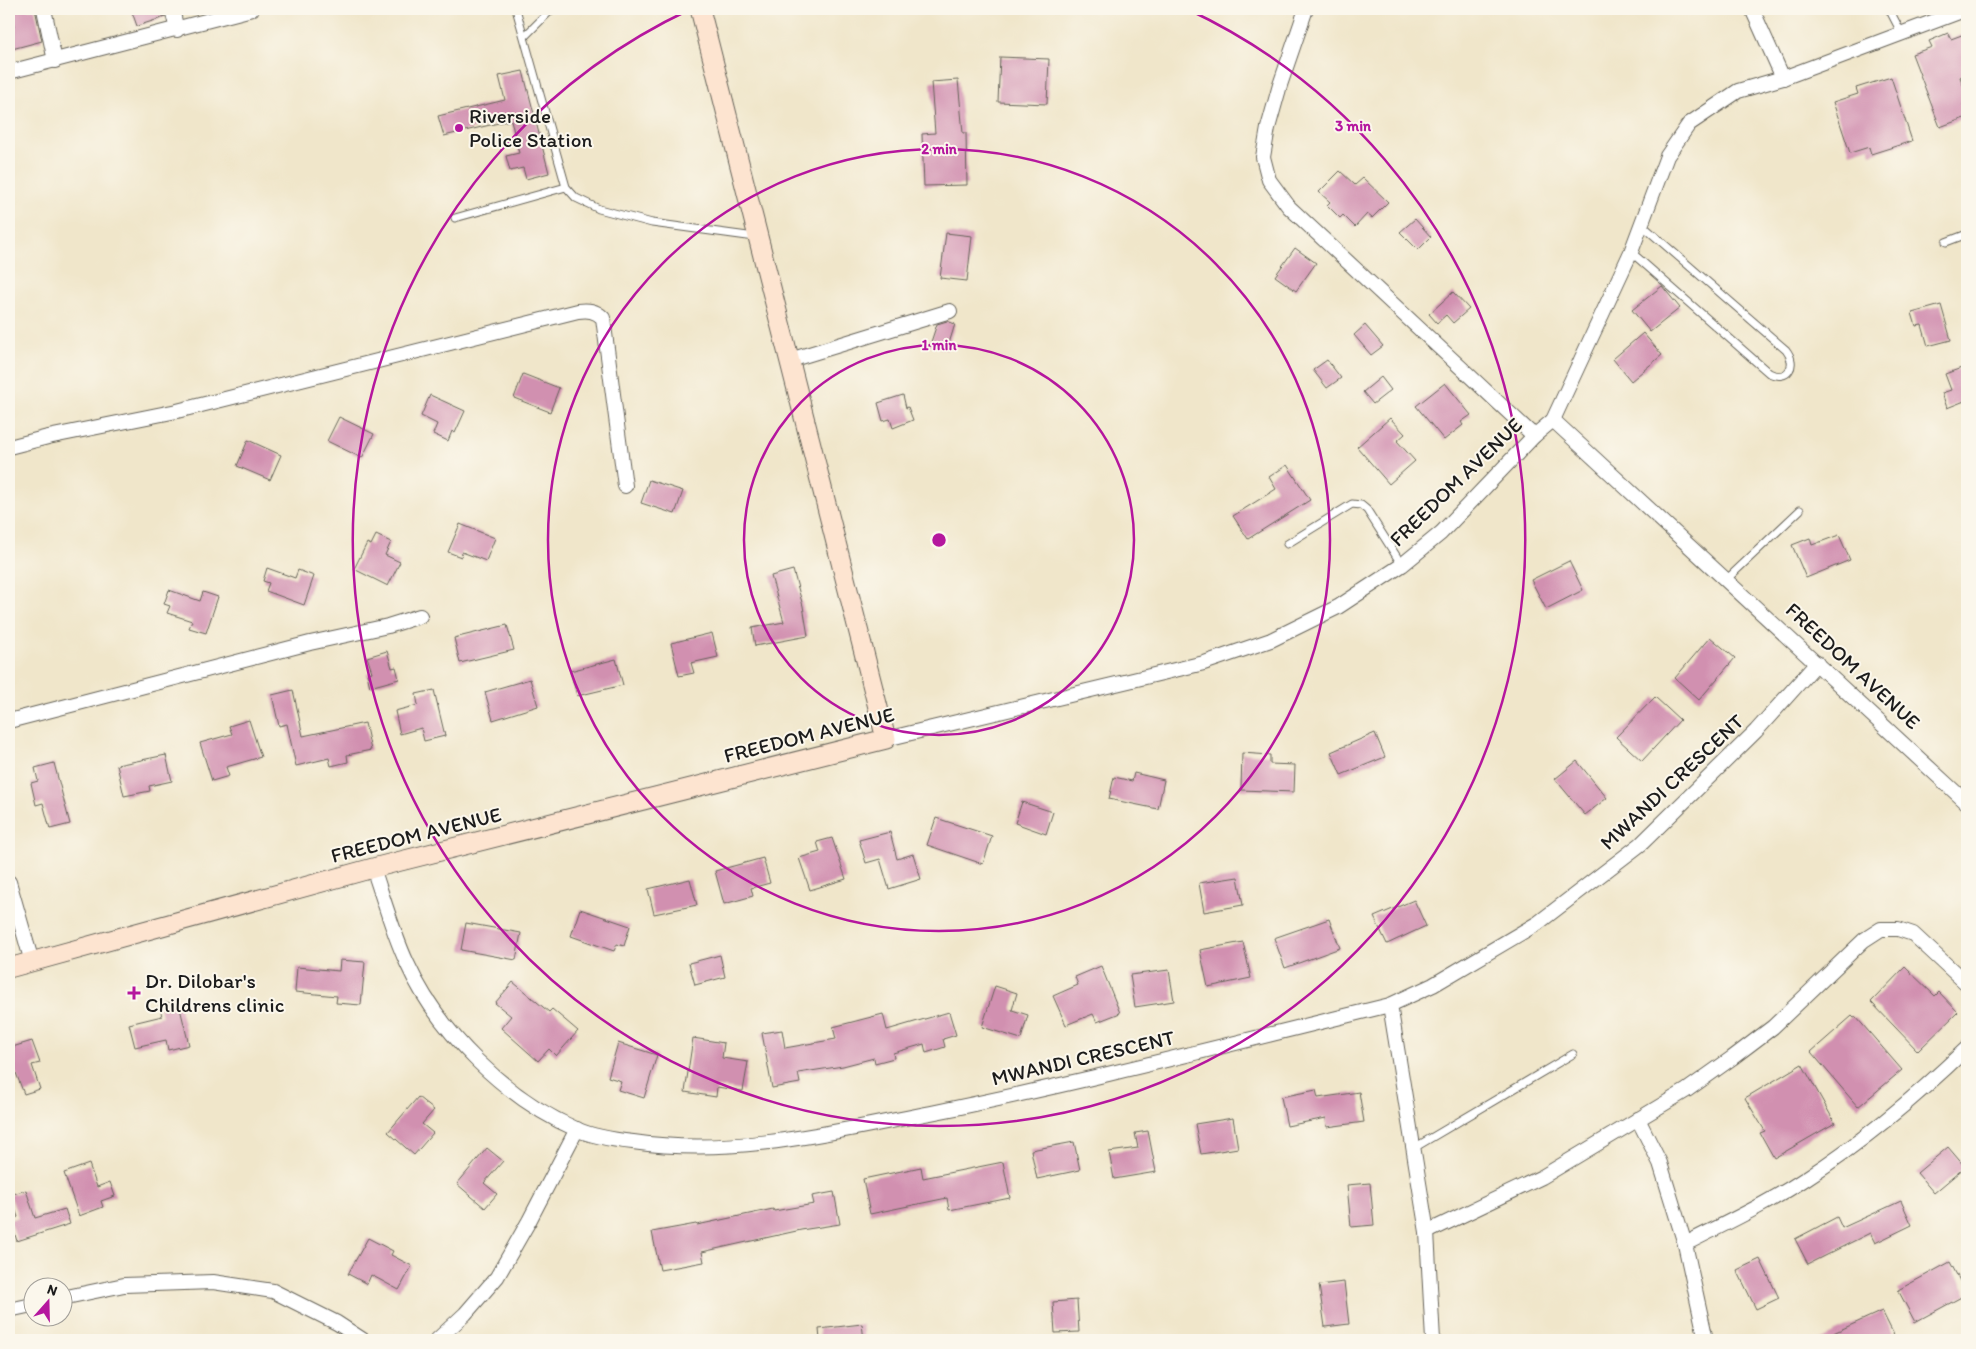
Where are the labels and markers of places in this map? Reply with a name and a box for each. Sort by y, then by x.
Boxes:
place label: Riverside Police Station [469,103,593,152]
marker: Riverside Police Station [453,122,465,134]
centre of rings [930,531,948,549]
place label: Dr. Dilobar's Childrens clinic [145,968,285,1017]
marker: Dr. Dilobar's Childrens clinic [127,986,141,1000]

